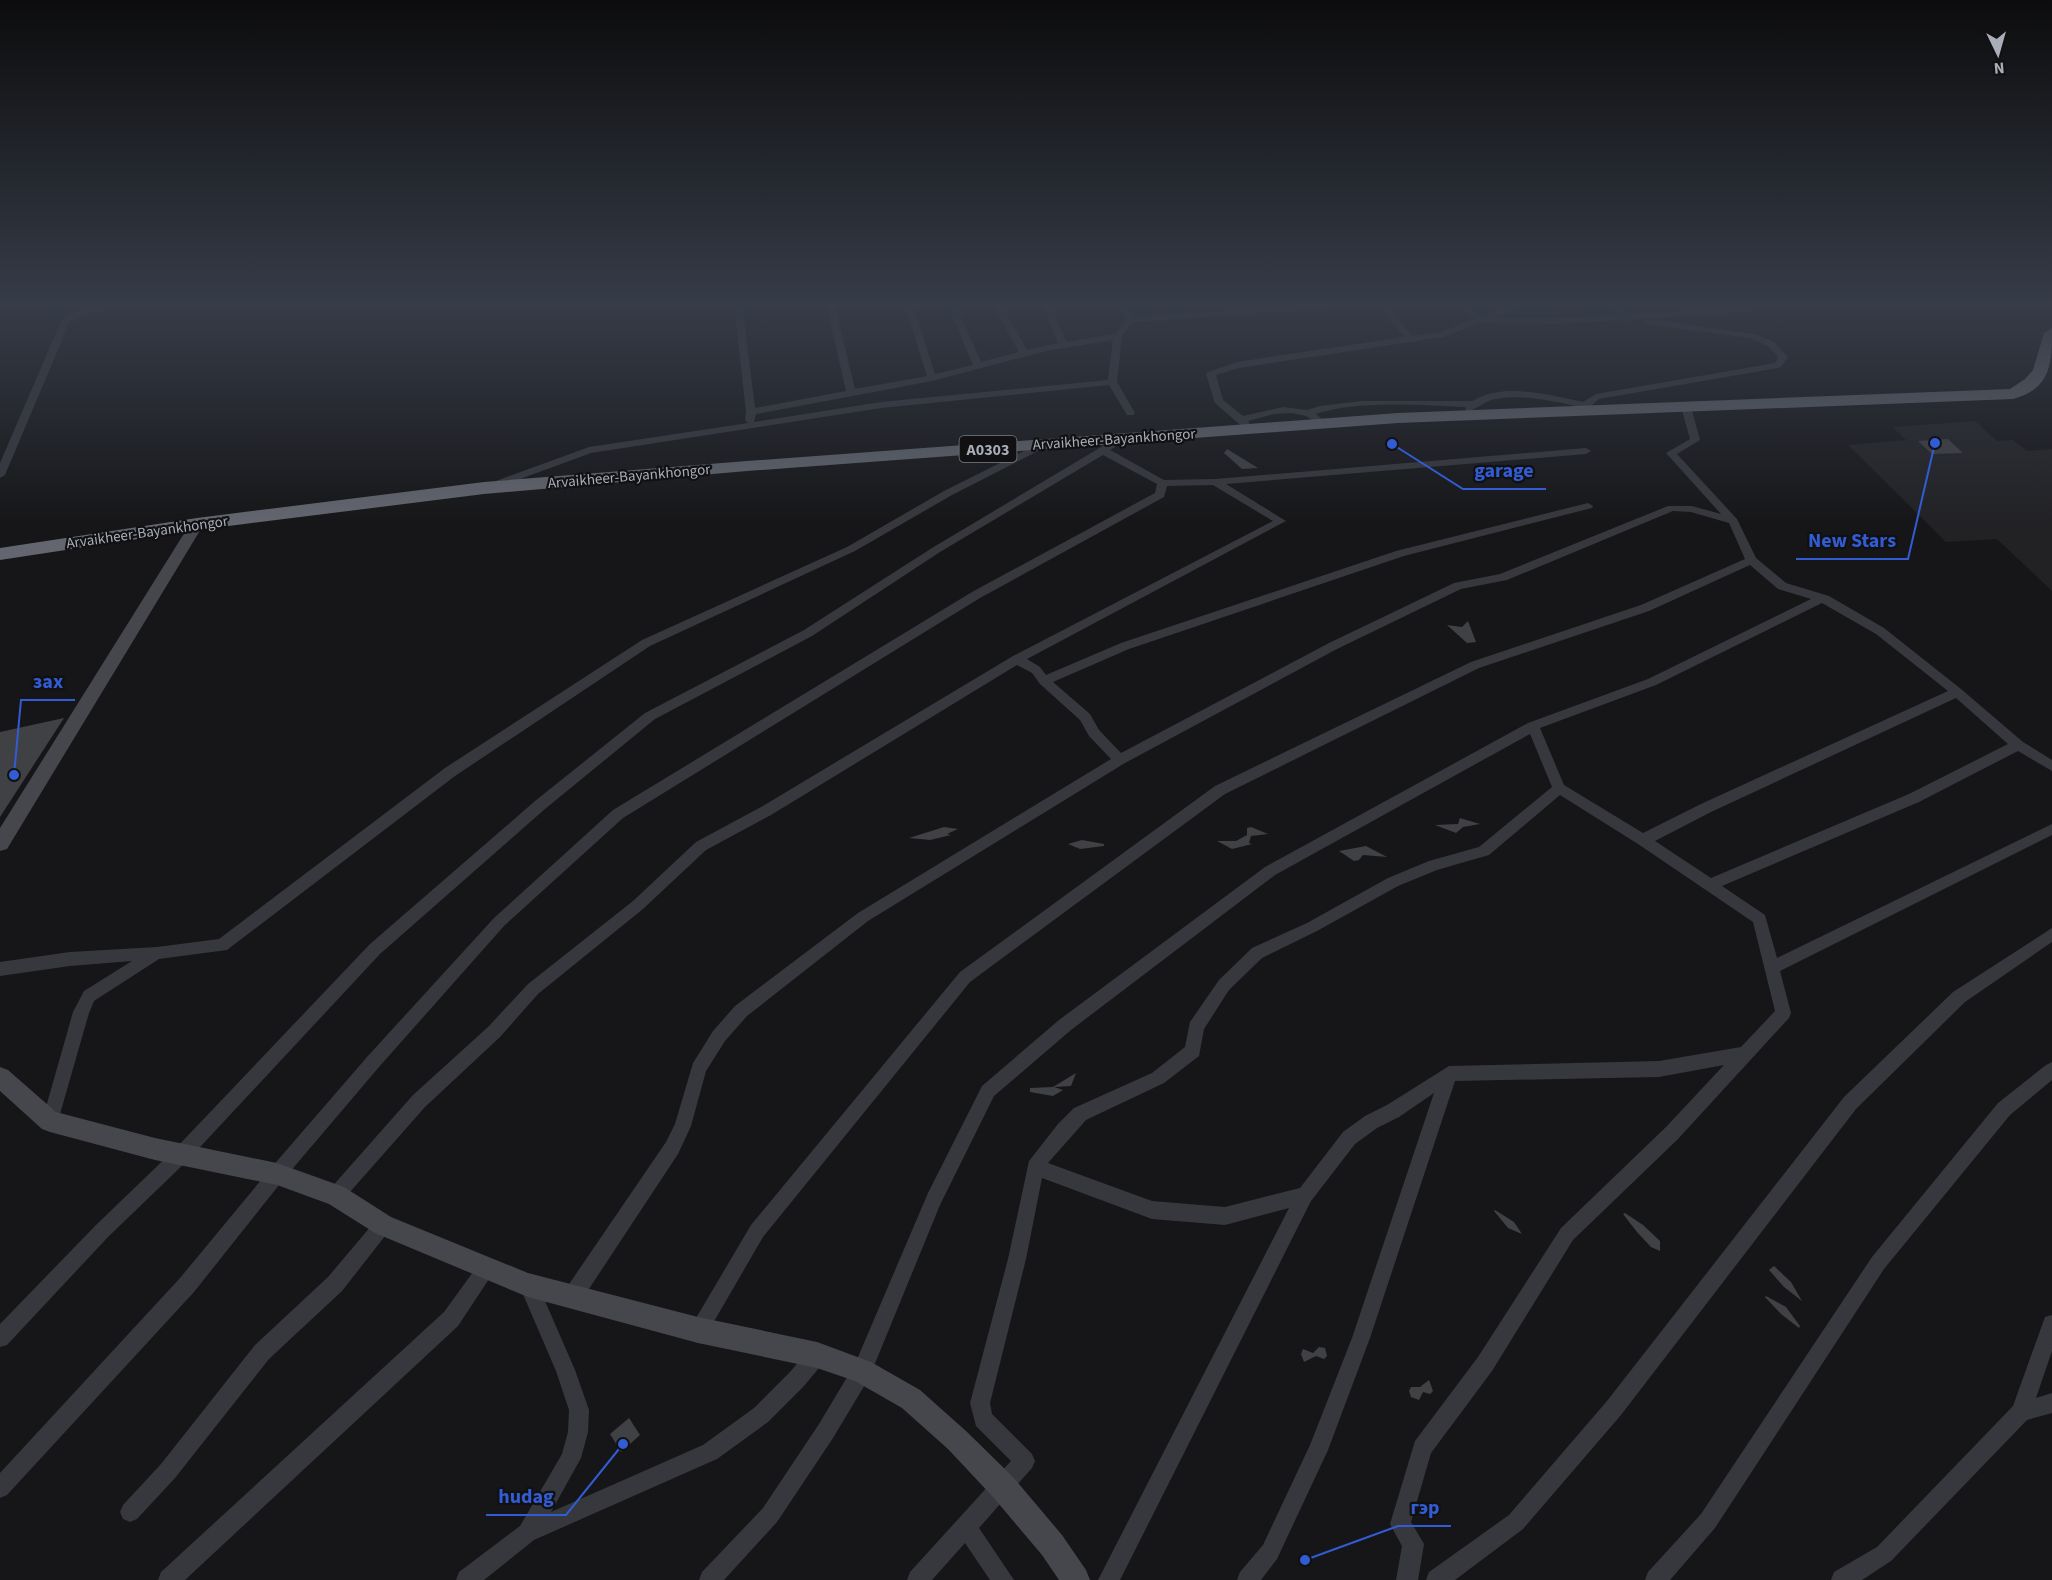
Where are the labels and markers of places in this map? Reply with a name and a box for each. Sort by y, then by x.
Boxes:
callout: garage [1463,451,1546,489]
callout: New Stars [1796,521,1908,559]
callout: зах [21,662,75,700]
callout: hudag [486,1477,566,1515]
callout: гэр [1398,1488,1451,1526]

